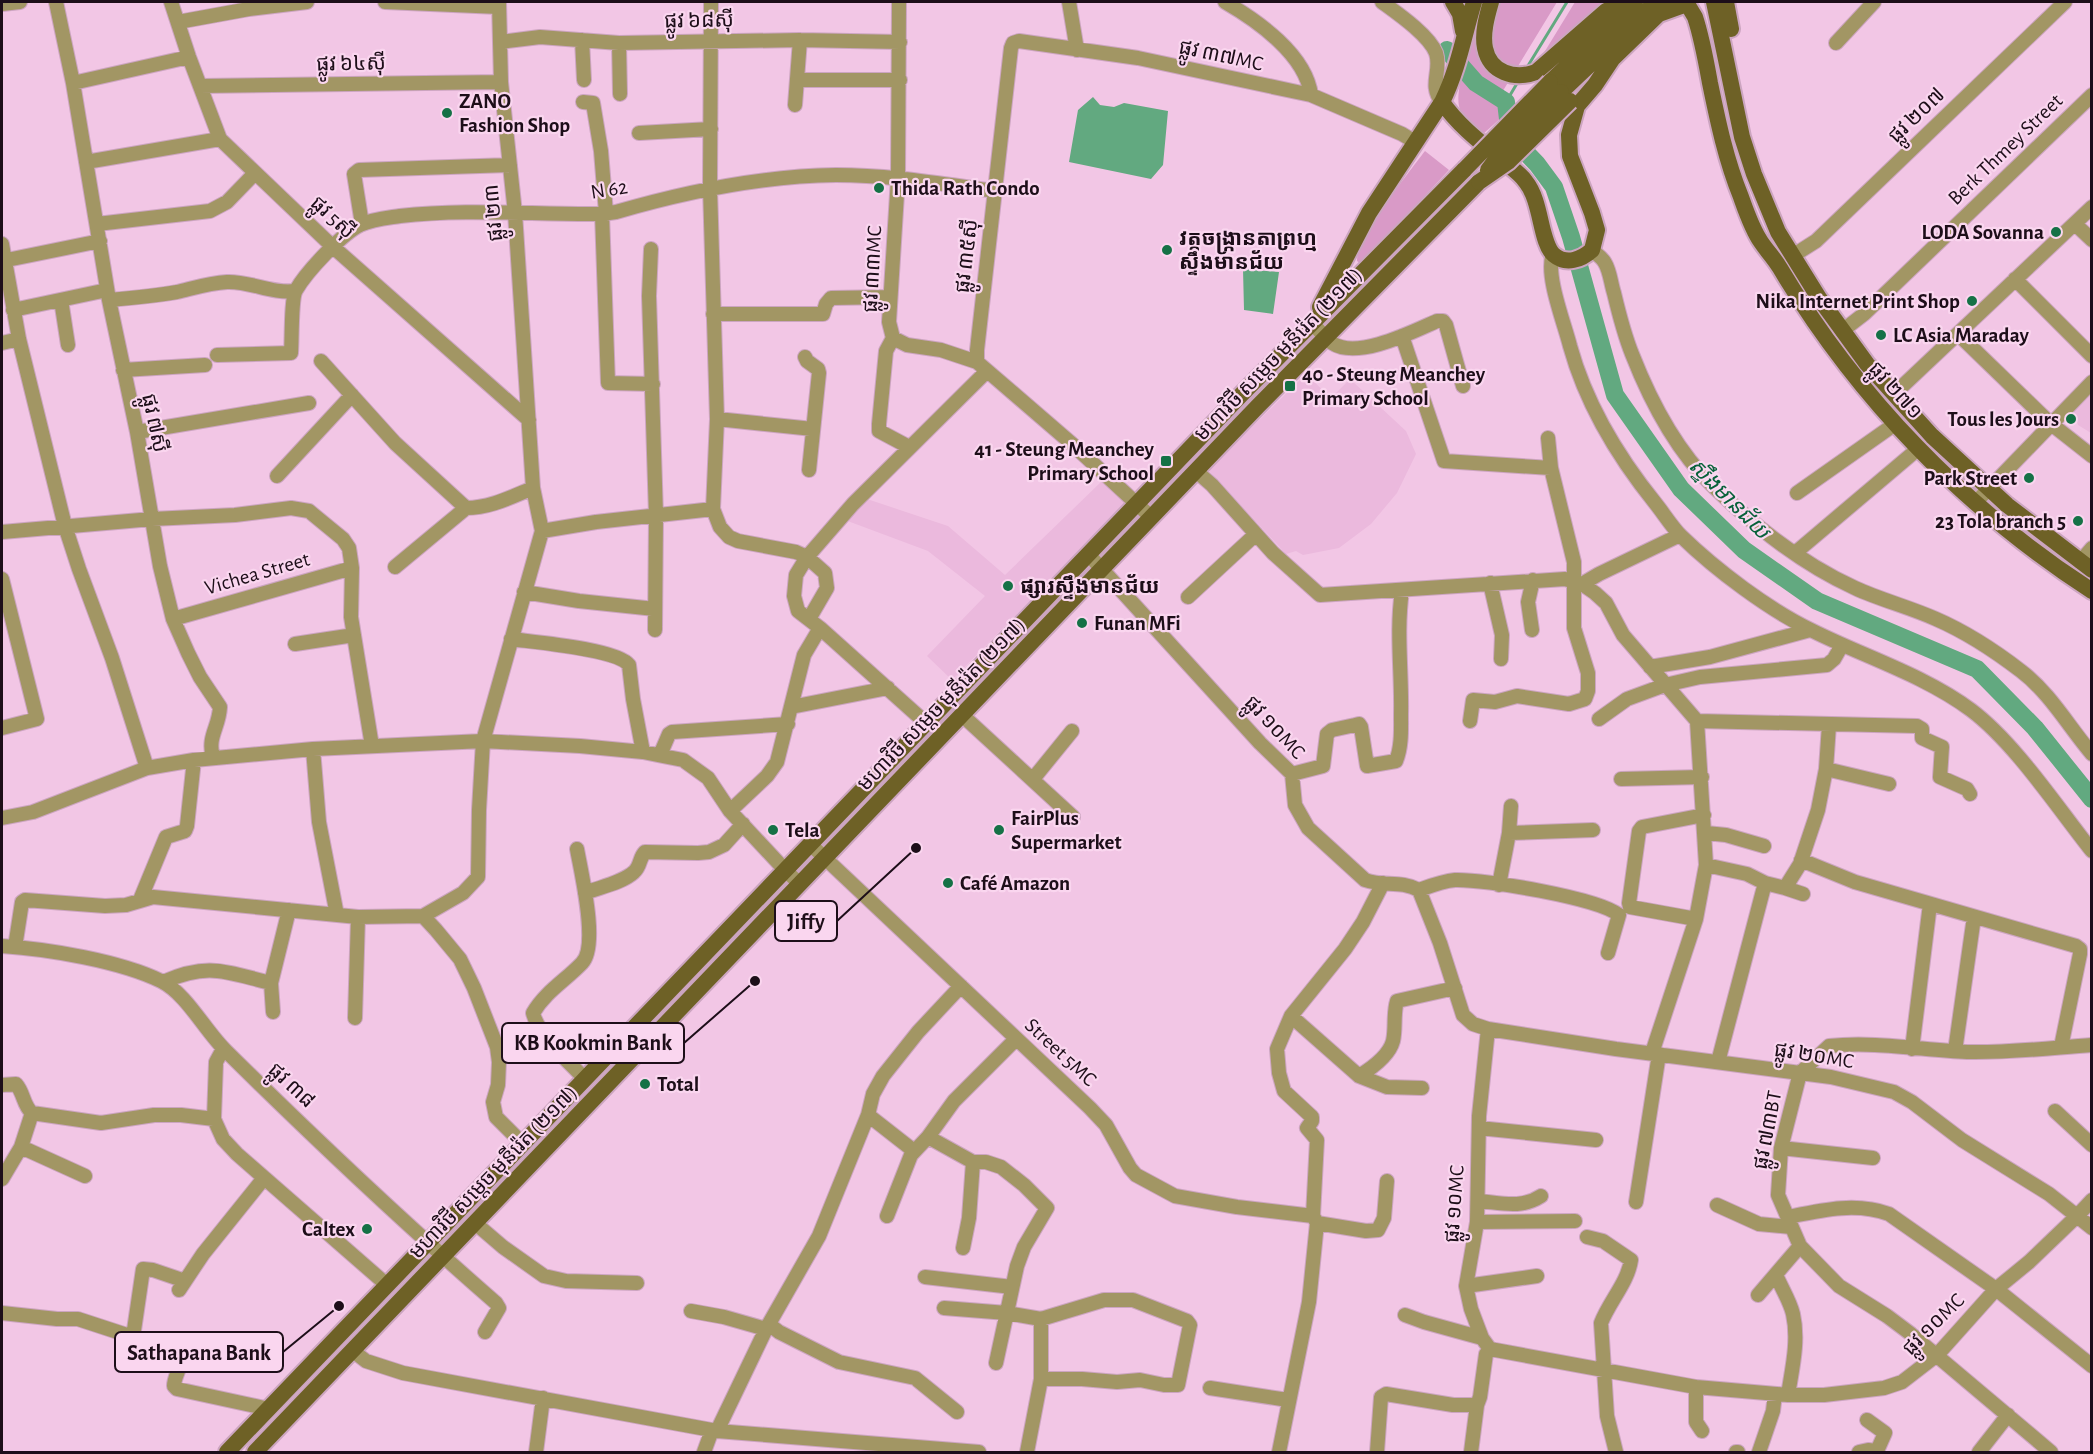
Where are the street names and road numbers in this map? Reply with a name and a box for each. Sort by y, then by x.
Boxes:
street label: ផ្លូវ ៦៨ស៊ី [664,8,734,40]
street label: ផ្លូវ ៣៧MC [1175,36,1265,83]
street label: ផ្លូវ ៦៤ស៊ី [316,51,386,83]
street label: ផ្លូវ ២០៧ [1884,84,1954,153]
street label: Berk Thmey Street [1944,90,2067,209]
street label: N 62 [589,176,629,203]
street label: ផ្លូវ ២៣ [481,183,515,243]
street label: ផ្លូវ 5ស៊ី [301,191,360,249]
street label: ផ្លូវ ៣៥ស៊ី [950,218,990,295]
street label: ផ្លូវ ៣៣MC [860,225,893,314]
street label: មហាវិថី សម្តេច មុនីរ៉េត (២១៧) [1188,262,1368,447]
street label: ផ្លូវ ២៧១ [1859,358,1927,429]
street label: ផ្លូវ ៧ស៊ី [130,392,172,456]
street label: Vichea Street [202,548,312,598]
street label: មហាវិថី សម្តេច មុនីរ៉េត (២១៧) [851,612,1031,797]
street label: ផ្លូវ ១០MC [1234,692,1309,769]
street label: Street 5MC [1021,1014,1100,1091]
street label: ផ្លូវ ២០MC [1771,1039,1855,1080]
street label: ផ្លូវ ៣៨ [259,1059,319,1118]
street label: មហាវិថី សម្តេច មុនីរ៉េត (២១៧) [403,1080,583,1265]
street label: ផ្លូវ ៧៣BT [1750,1089,1793,1173]
street label: ផ្លូវ ១០MC [1441,1164,1476,1244]
street label: ផ្លូវ ១០MC [1898,1289,1974,1365]

